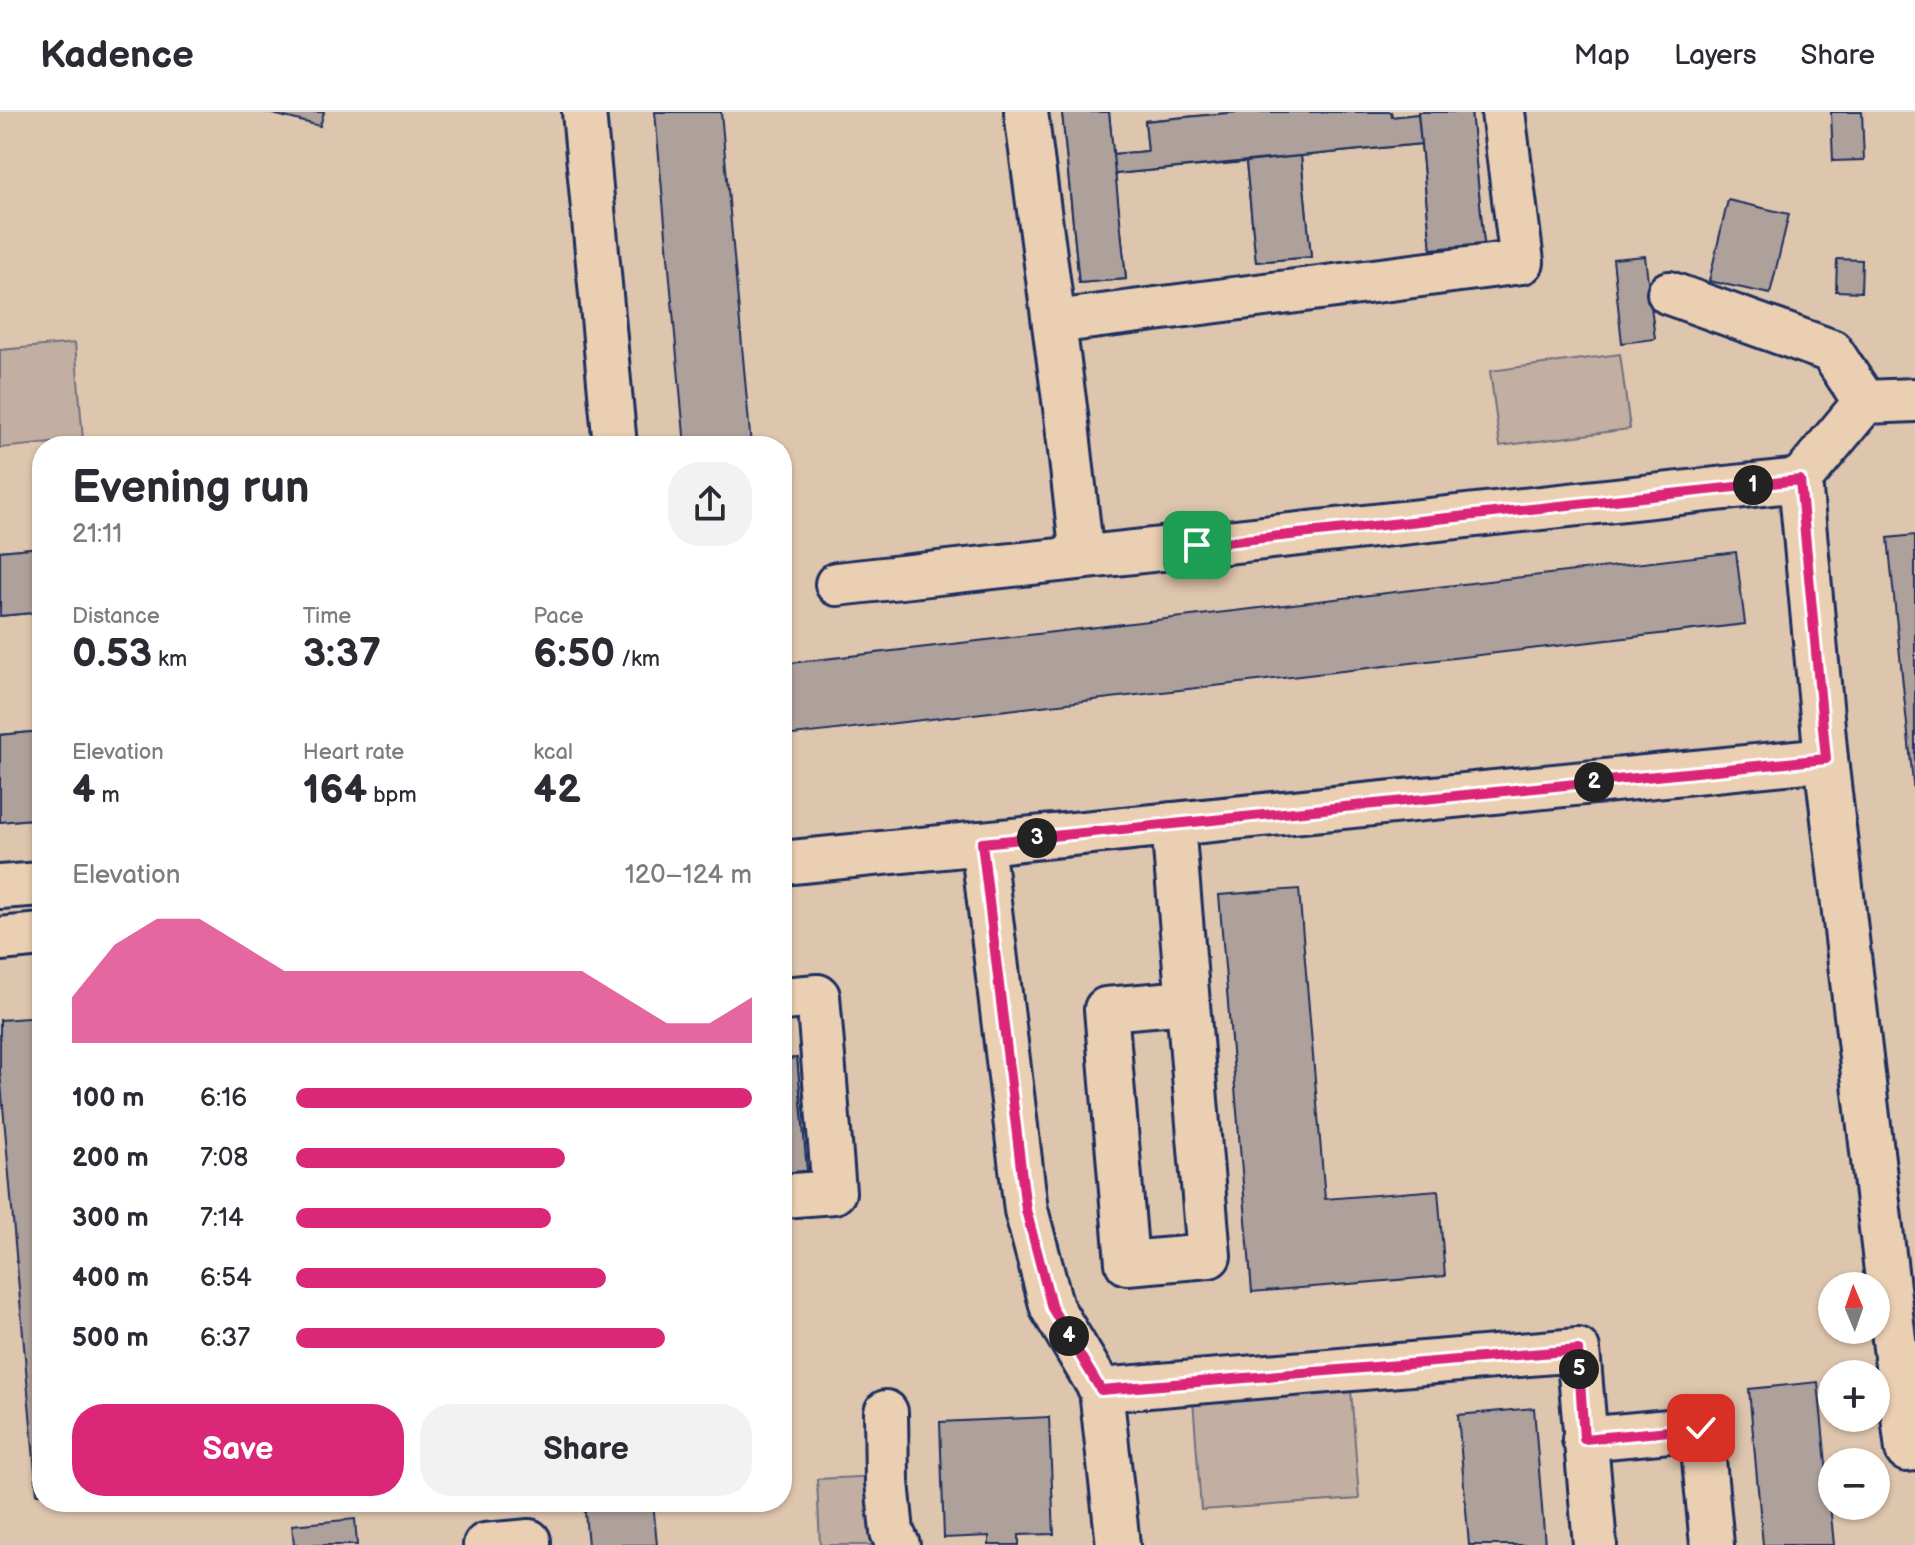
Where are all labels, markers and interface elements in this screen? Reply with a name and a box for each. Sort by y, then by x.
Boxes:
text: Kadence [40,33,194,78]
text: Map [1574,39,1630,72]
text: Layers [1674,39,1757,72]
text: Share [1801,39,1875,72]
text: Evening run [72,462,309,515]
button: share [668,462,752,546]
pin: 1 [1733,465,1773,505]
text: 1 [1748,471,1758,498]
pin [1163,511,1231,579]
text: 21:11 [72,519,122,550]
icon: arrive [1175,523,1219,567]
text: Distance [72,603,160,630]
text: Time [303,603,351,630]
text: Pace [533,603,584,630]
text: 0.53 [72,630,152,678]
text: 3:37 [303,630,381,678]
text: 6:50 [533,630,615,678]
text: km [152,646,187,673]
text: /km [615,646,660,673]
text: Elevation [72,739,164,766]
text: Heart rate [303,739,404,766]
text: kcal [533,739,573,766]
pin: 2 [1574,762,1614,802]
text: 4 [72,766,96,814]
text: 164 [303,766,367,814]
text: 42 [533,766,581,814]
text: 2 [1587,768,1601,795]
text: m [96,782,120,809]
text: bpm [367,782,417,809]
pin: 3 [1017,818,1057,858]
text: 3 [1031,824,1043,851]
text: Elevation [72,860,180,891]
text: 120–124 m [625,860,752,891]
text: 100 m [72,1083,145,1114]
text: 6:16 [200,1083,247,1114]
text: 200 m [72,1143,149,1174]
text: 7:08 [200,1143,248,1174]
text: 300 m [72,1203,149,1234]
text: 7:14 [200,1203,244,1234]
text: 400 m [72,1263,149,1294]
text: 6:54 [200,1263,252,1294]
north arrow [1818,1272,1890,1344]
map controls [1818,1272,1890,1520]
pin: 4 [1049,1316,1089,1356]
text: 4 [1063,1322,1075,1349]
text: 500 m [72,1323,149,1354]
text: 6:37 [200,1323,250,1354]
pin: 5 [1559,1349,1599,1389]
text: 5 [1573,1355,1585,1382]
button: + [1818,1360,1890,1432]
pin [1667,1394,1735,1462]
button: Save [72,1404,404,1496]
button: Share [420,1404,752,1496]
icon: check [1679,1406,1723,1450]
button: − [1818,1448,1890,1520]

